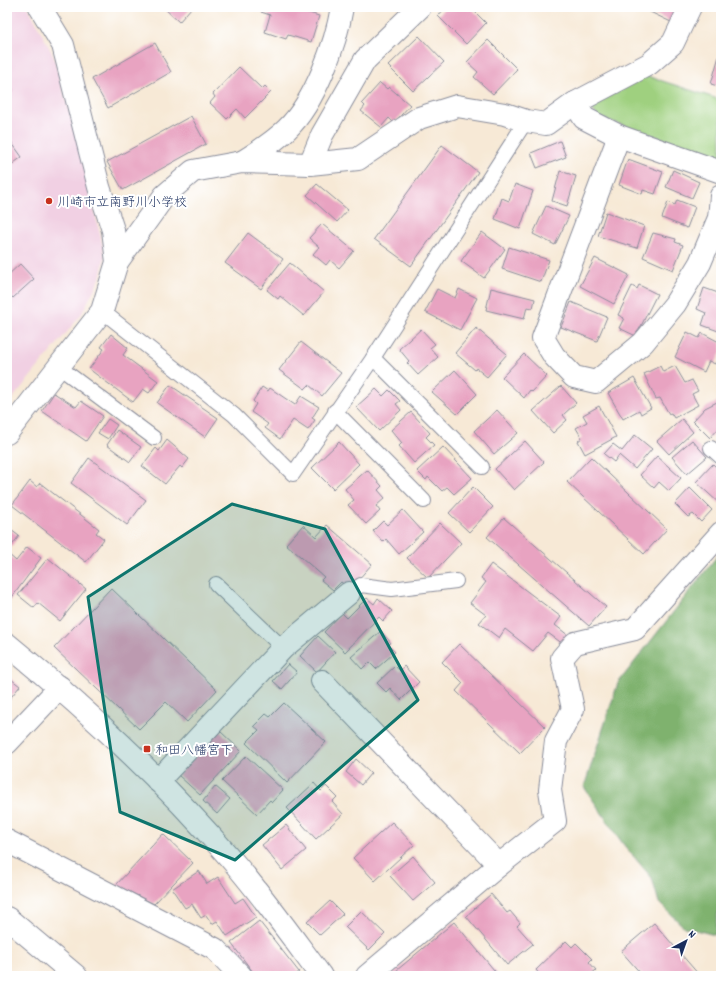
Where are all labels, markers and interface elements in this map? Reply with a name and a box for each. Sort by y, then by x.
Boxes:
place label: 川崎市立南野川小学校 [57,194,187,213]
marker: 川崎市立南野川小学校 [44,196,54,206]
place label: 和田八幡宮下 [155,742,233,761]
marker: 和田八幡宮下 [142,744,152,754]
north arrow [666,921,706,961]
text: N [684,927,699,943]

